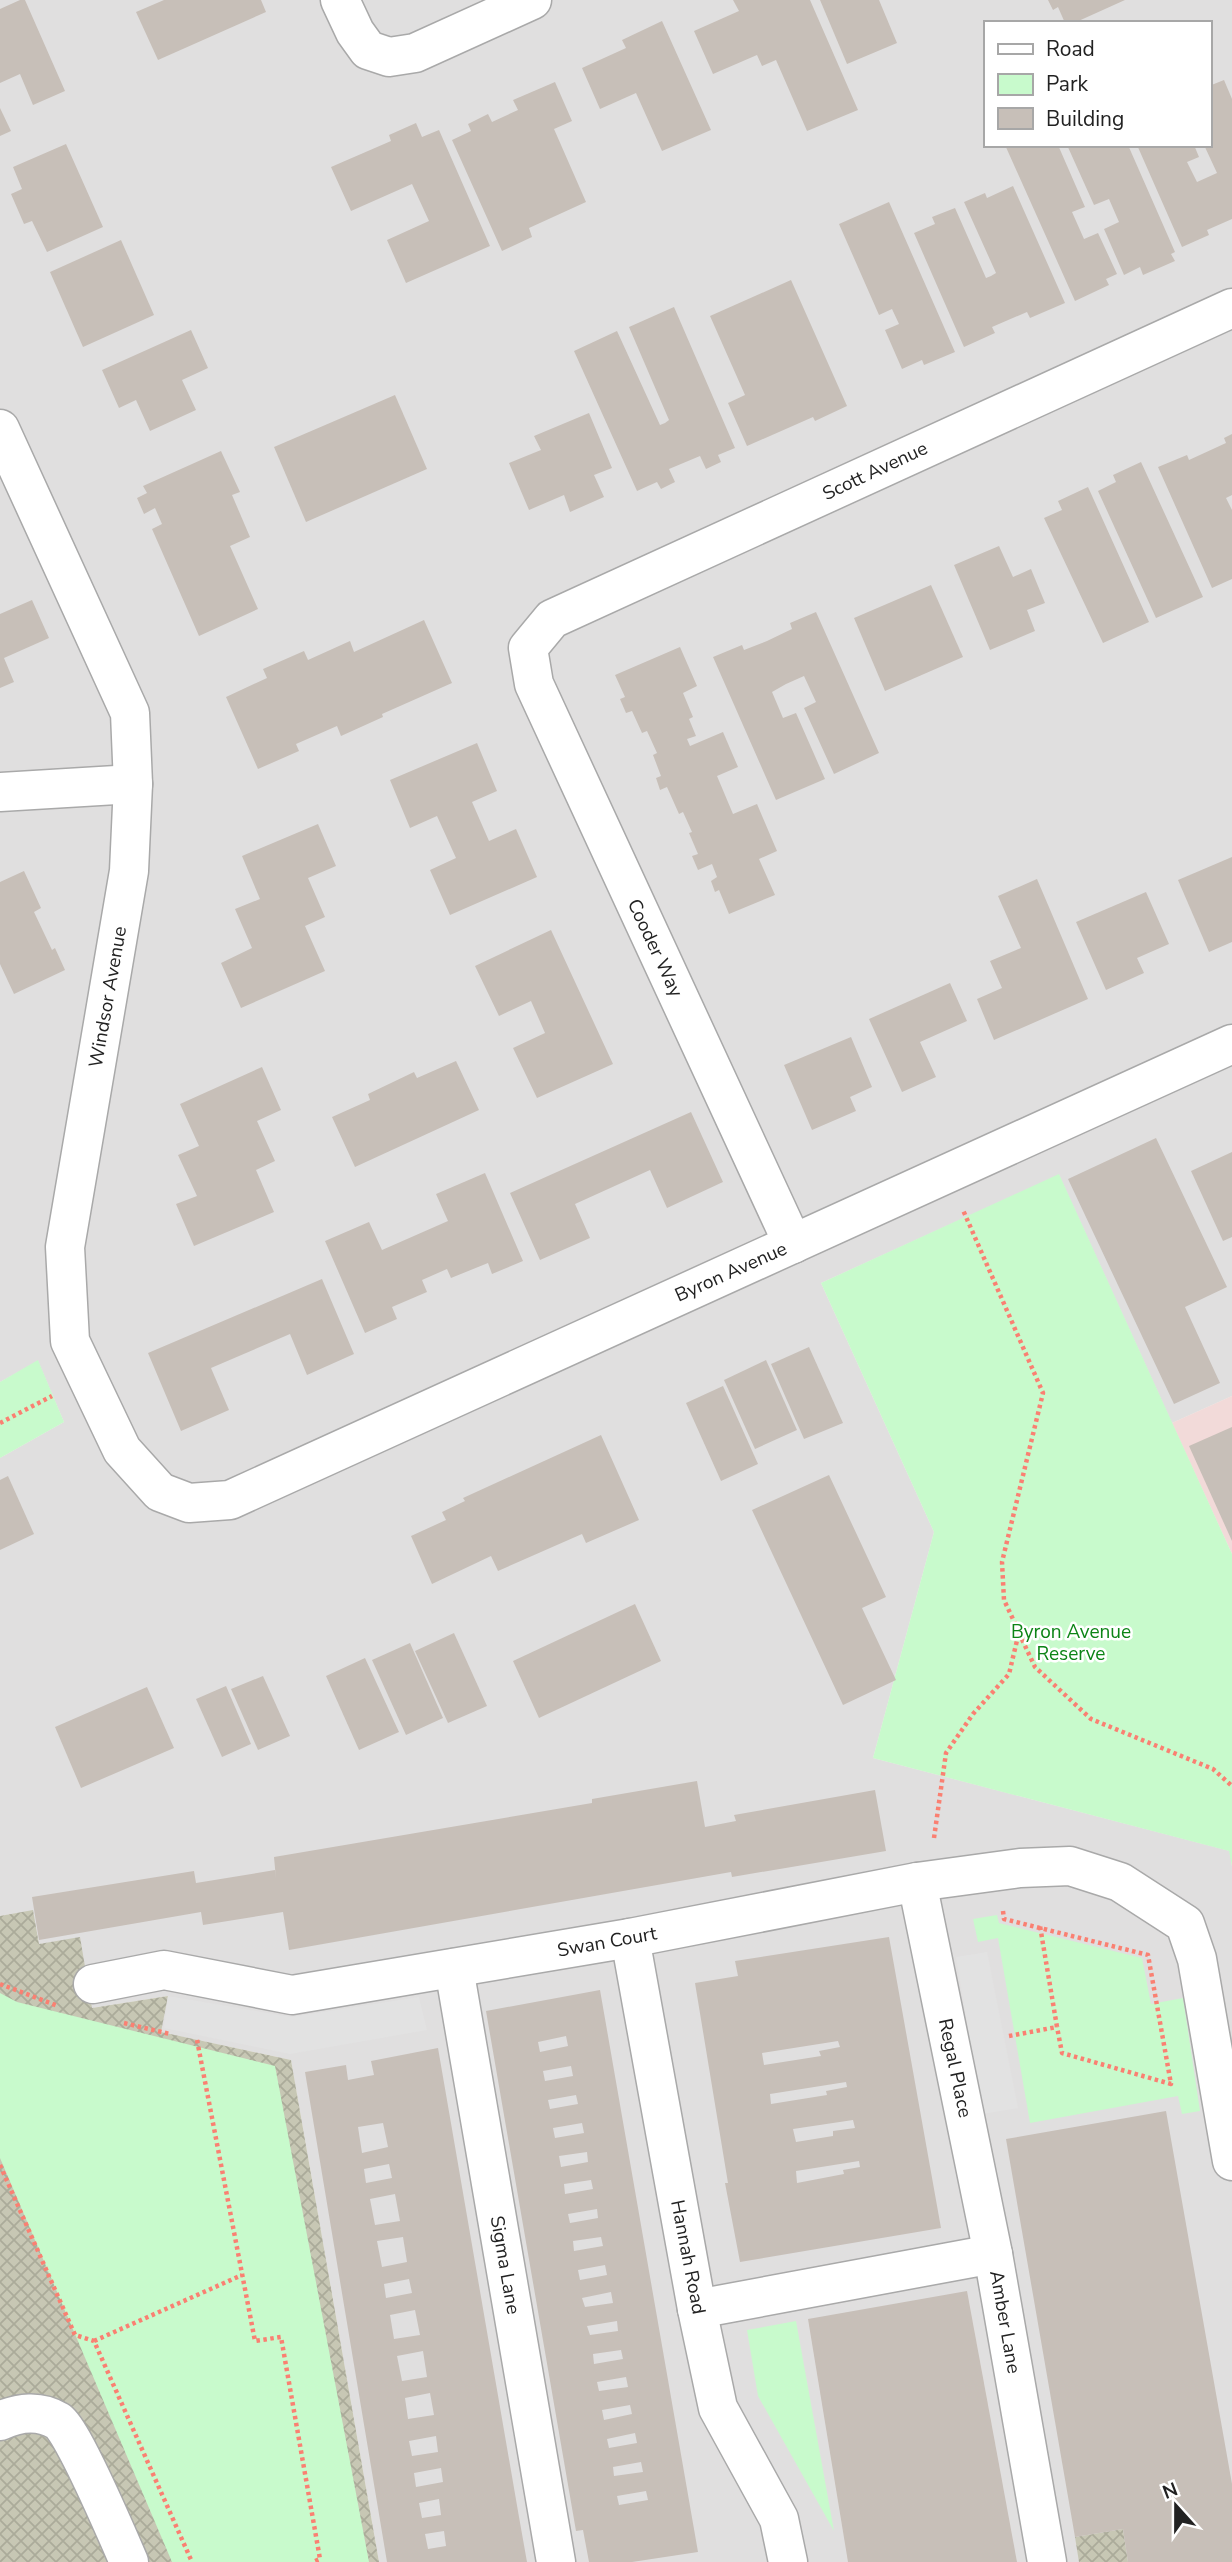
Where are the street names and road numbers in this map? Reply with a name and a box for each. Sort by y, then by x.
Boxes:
street label: Scott Avenue [818,435,932,507]
street label: Cooder Way [621,895,689,1002]
street label: Windsor Avenue [83,924,133,1070]
street label: Byron Avenue [671,1236,791,1308]
street label: Swan Court [555,1920,659,1964]
street label: Regal Place [932,2016,978,2120]
street label: Hannah Road [664,2198,712,2316]
street label: Sigma Lane [484,2214,526,2316]
street label: Amber Lane [983,2268,1027,2376]

